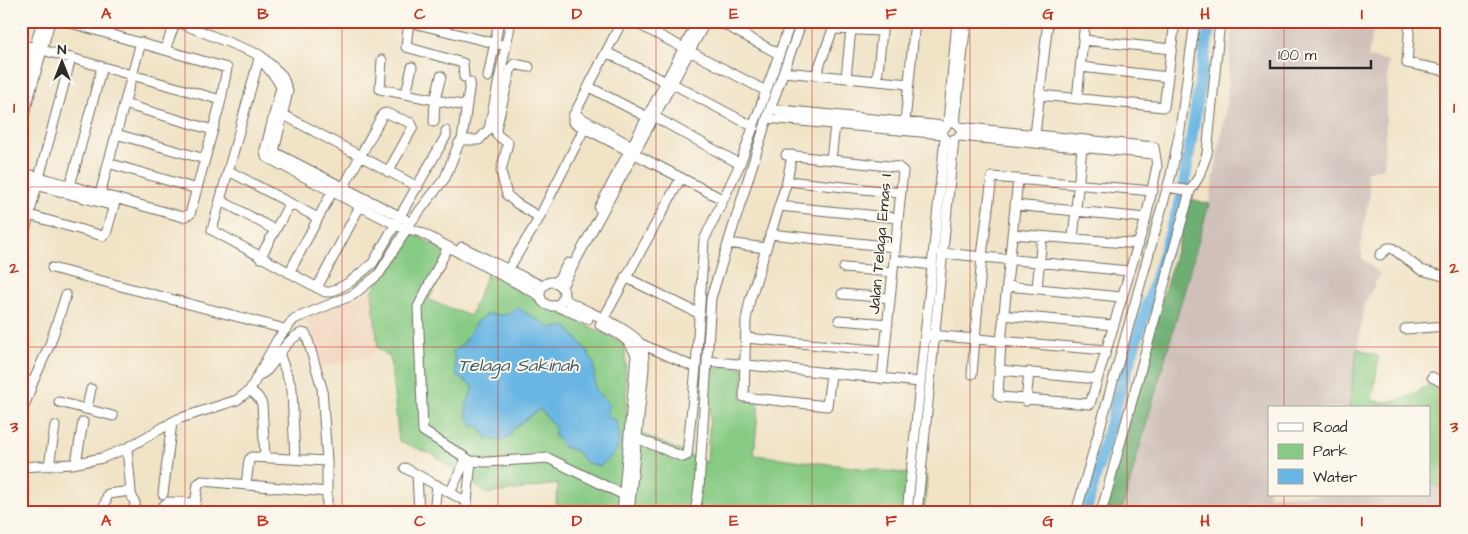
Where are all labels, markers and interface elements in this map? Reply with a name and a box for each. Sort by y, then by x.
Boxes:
text: A [101,3,112,25]
text: B [257,3,269,25]
text: C [414,3,426,25]
text: D [572,3,583,25]
text: E [729,3,739,25]
text: F [885,3,897,25]
text: G [1042,3,1054,25]
text: H [1200,3,1210,25]
text: I [1361,3,1363,25]
north arrow [38,38,88,88]
scale bar [1270,38,1372,70]
text: N [58,40,67,60]
text: 100 m [1278,45,1317,66]
text: 1 [13,97,16,119]
text: 1 [1453,97,1456,119]
street label: Jalan Telaga Emas I [863,173,898,315]
text: 2 [8,257,19,279]
text: 2 [1448,257,1459,279]
water label: Telaga Sakinah [458,353,579,379]
legend [1268,406,1430,496]
text: 3 [9,416,19,438]
text: 3 [1449,416,1459,438]
text: Road [1313,417,1348,438]
text: Park [1313,441,1348,462]
text: Water [1313,467,1357,488]
text: A [101,510,112,532]
text: B [257,510,269,532]
text: C [414,510,426,532]
text: D [572,510,583,532]
text: E [729,510,739,532]
text: F [885,510,897,532]
text: G [1042,510,1054,532]
text: H [1200,510,1210,532]
text: I [1361,510,1363,532]

